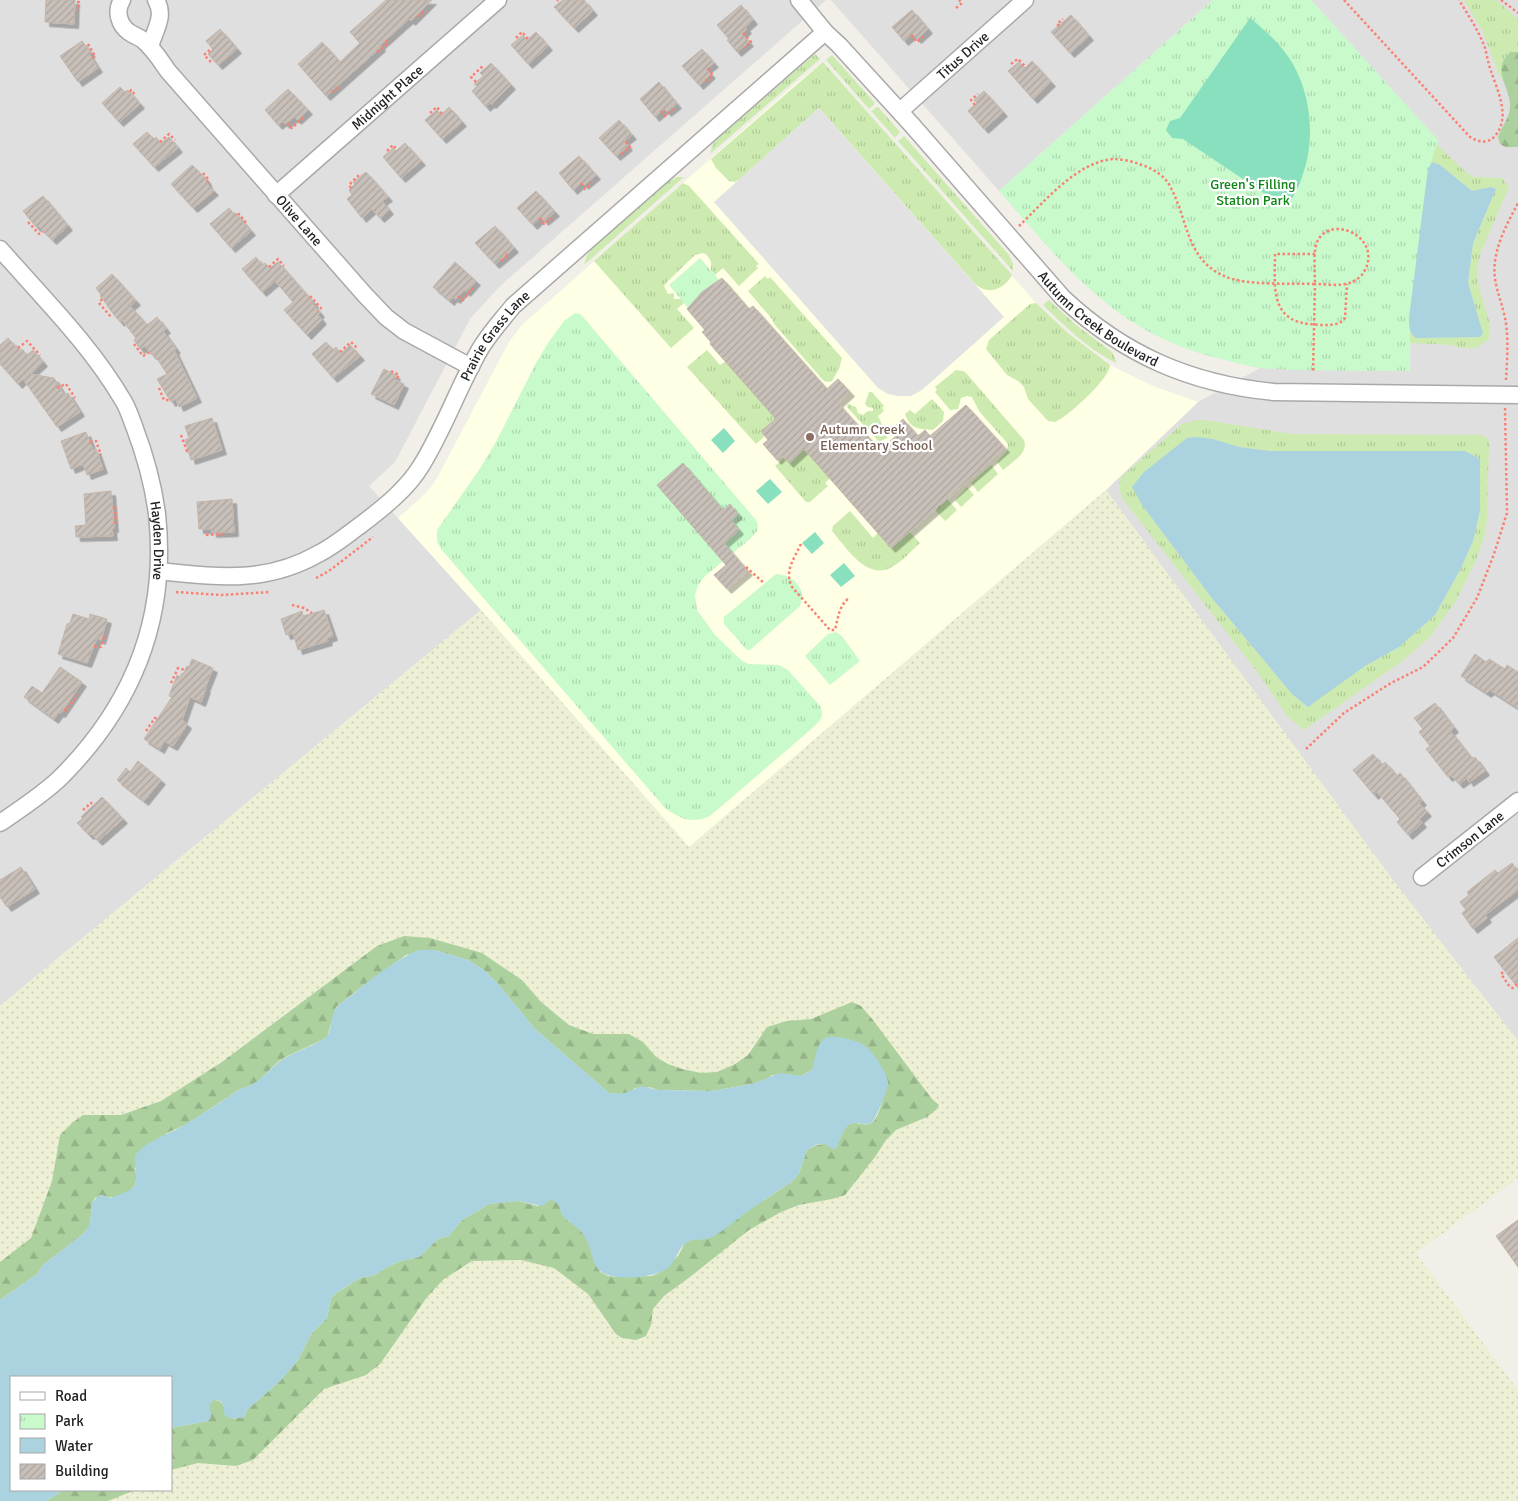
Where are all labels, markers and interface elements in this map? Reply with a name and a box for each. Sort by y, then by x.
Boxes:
street label: Titus Drive [933,28,992,83]
street label: Midnight Place [348,61,426,133]
park label: Green's Filling Station Park [1210,176,1296,209]
street label: Olive Lane [272,191,326,249]
street label: Autumn Creek Boulevard [1035,267,1161,370]
street label: Prairie Grass Lane [456,287,533,384]
place label: Autumn Creek Elementary School [820,421,933,454]
marker: Autumn Creek Elementary School [804,431,816,443]
street label: Hayden Drive [147,500,168,581]
street label: Crimson Lane [1432,807,1507,871]
legend [10,1376,172,1491]
text: Road [55,1387,87,1405]
text: Park [55,1412,84,1430]
text: Water [55,1437,93,1455]
text: Building [55,1462,109,1480]

